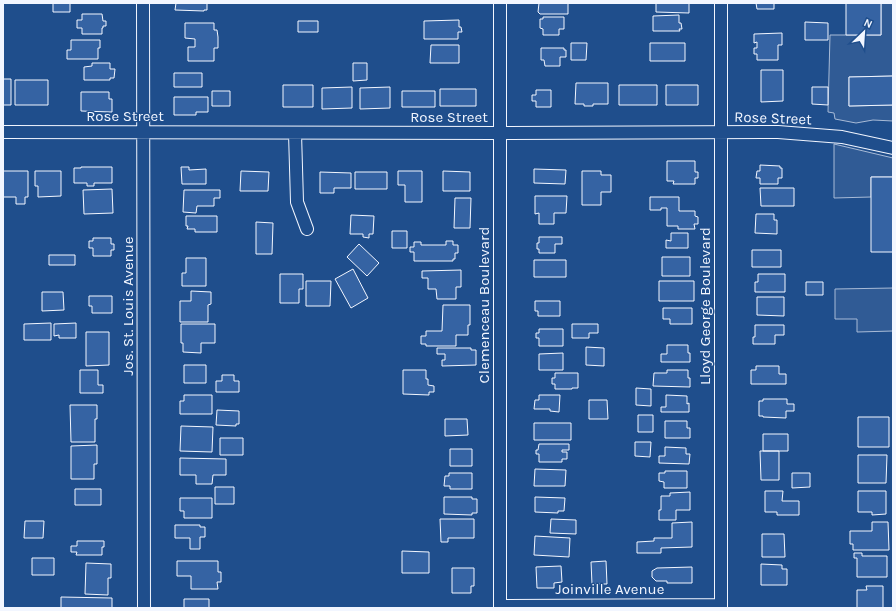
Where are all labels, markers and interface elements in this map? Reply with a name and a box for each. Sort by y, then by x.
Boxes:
north arrow [844,12,884,52]
text: N [862,16,874,31]
street label: Rose Street [86,107,164,125]
street label: Rose Street [410,108,488,126]
street label: Rose Street [734,108,812,128]
street label: Clemenceau Boulevard [475,227,493,383]
street label: Lloyd George Boulevard [696,227,714,385]
street label: Jos. St. Louis Avenue [119,237,137,375]
street label: Joinville Avenue [556,580,664,598]

